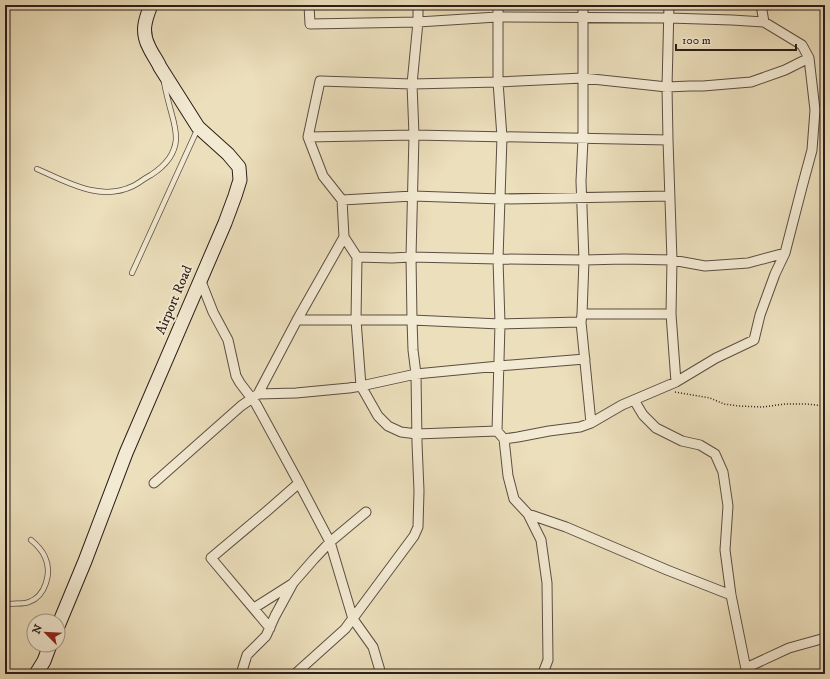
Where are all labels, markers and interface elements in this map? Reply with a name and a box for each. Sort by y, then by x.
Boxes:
scale bar [676,26,796,52]
text: 100 m [682,33,711,48]
street label: Airport Road [151,263,197,337]
north arrow [26,613,66,653]
text: N [30,622,46,636]

